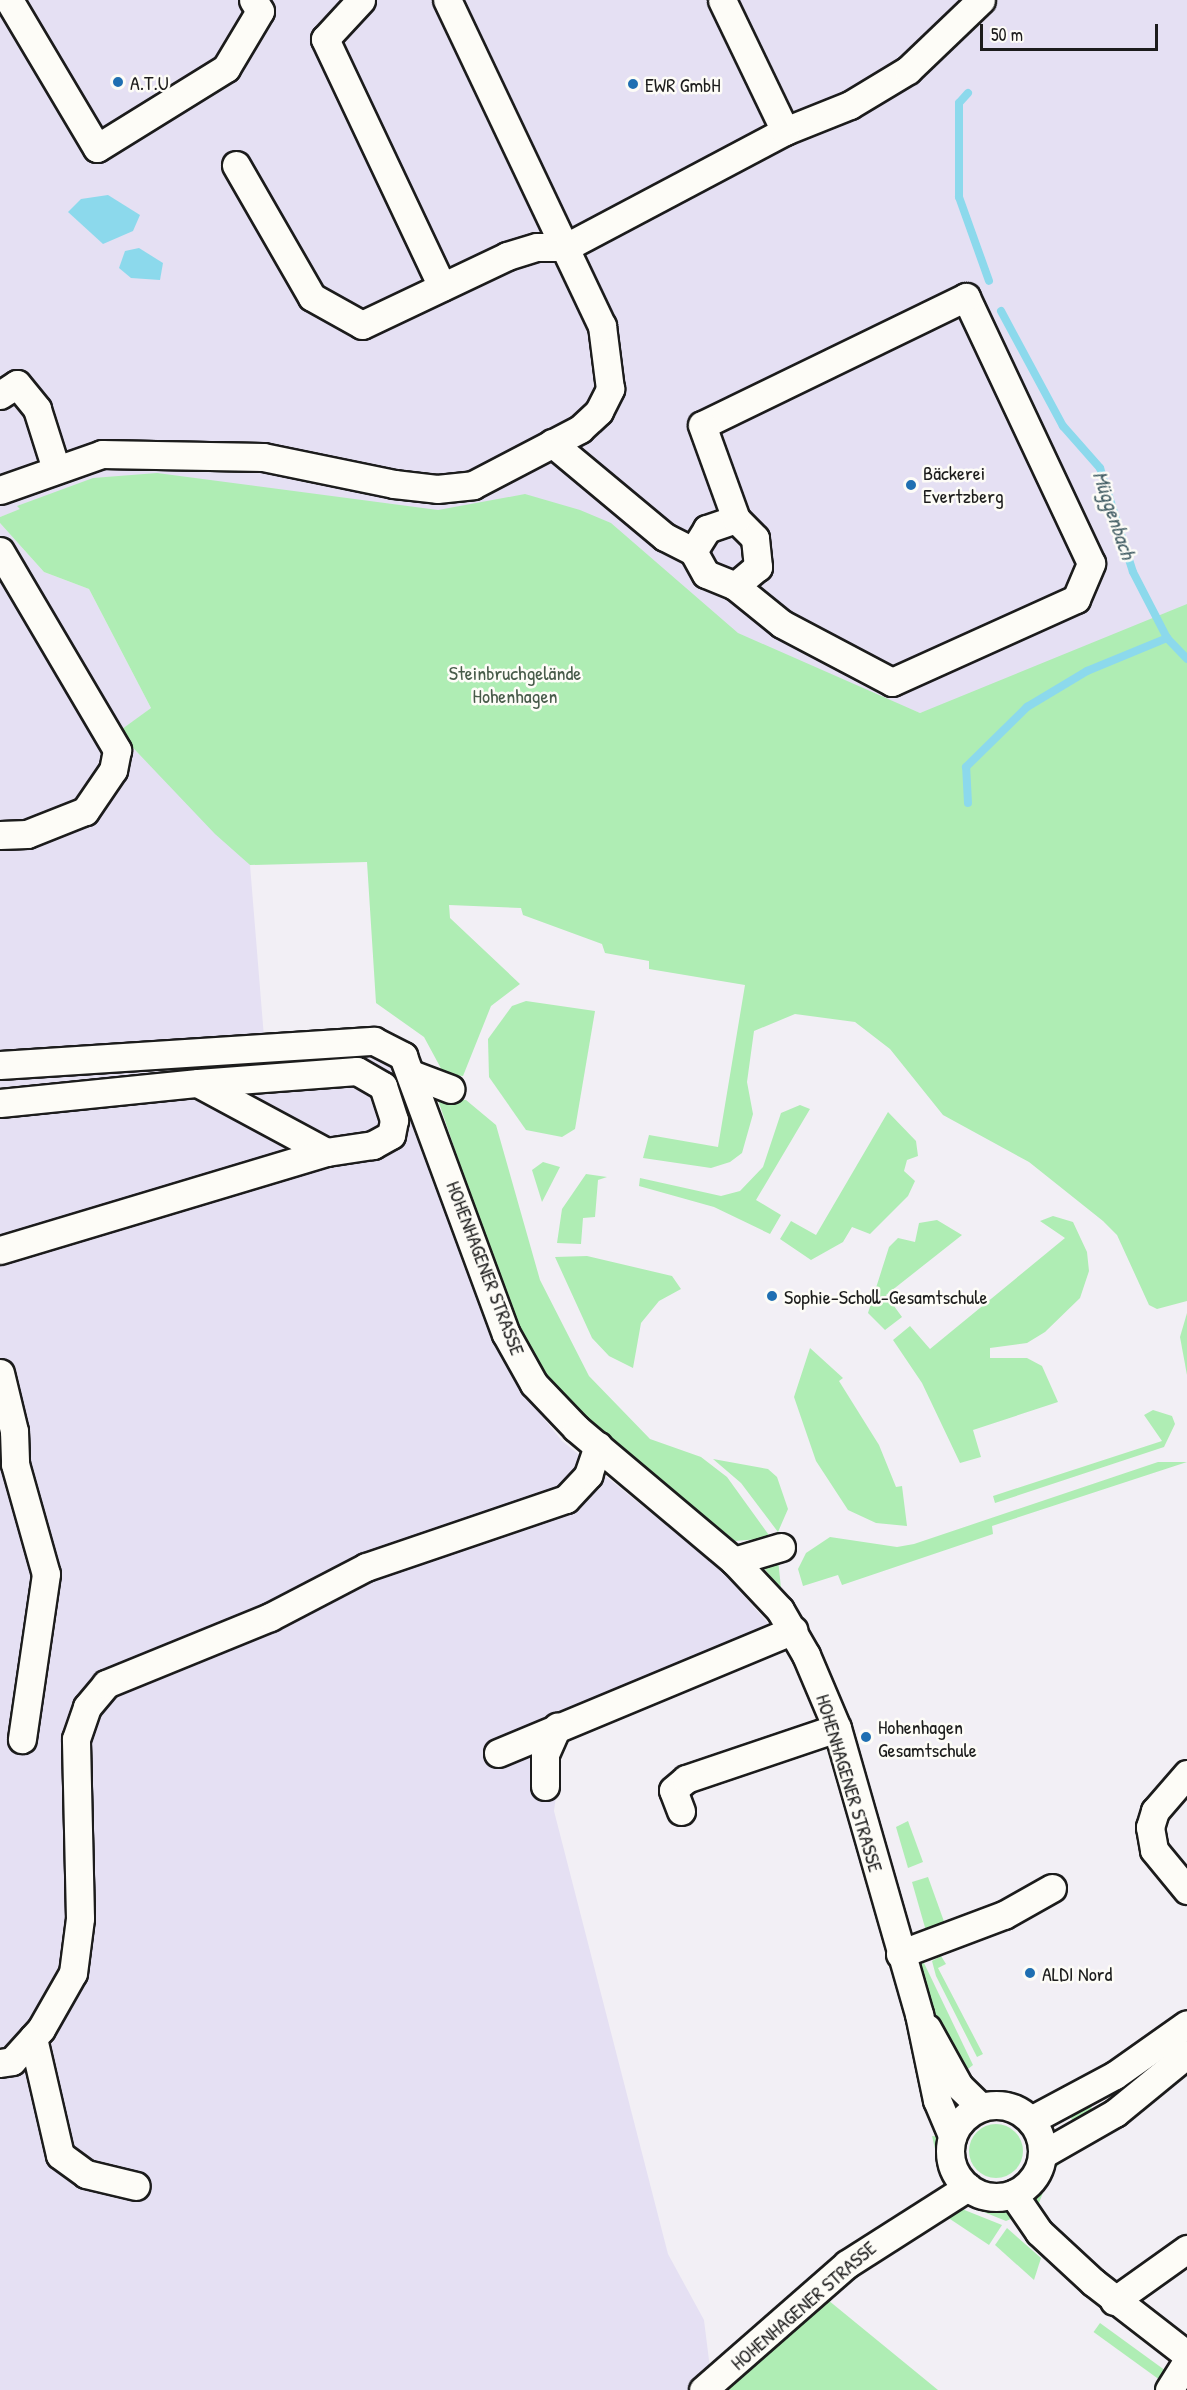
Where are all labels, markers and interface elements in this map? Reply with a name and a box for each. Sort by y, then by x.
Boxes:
scale bar [983,12,1162,50]
text: 50 m [991,22,1023,47]
place label: A.T.U [130,70,169,94]
place label: EWR GmbH [645,72,721,96]
marker: A.T.U [111,75,125,89]
marker: EWR GmbH [626,77,640,91]
place label: Bäckerei Evertzberg [923,461,1004,508]
water label: Müggenbach [1087,468,1141,562]
marker: Bäckerei Evertzberg [904,478,918,492]
park label: Steinbruchgelände Hohenhagen [449,660,581,707]
street label: HOHENHAGENER STRASSE [442,1178,530,1358]
place label: Sophie-Scholl-Gesamtschule [784,1284,988,1308]
marker: Sophie-Scholl-Gesamtschule [765,1289,779,1303]
street label: HOHENHAGENER STRASSE [812,1691,888,1875]
place label: Hohenhagen Gesamtschule [878,1714,977,1761]
marker: Hohenhagen Gesamtschule [859,1730,873,1744]
place label: ALDI Nord [1042,1961,1112,1985]
marker: ALDI Nord [1023,1966,1037,1980]
street label: HOHENHAGENER STRASSE [725,2235,881,2375]

